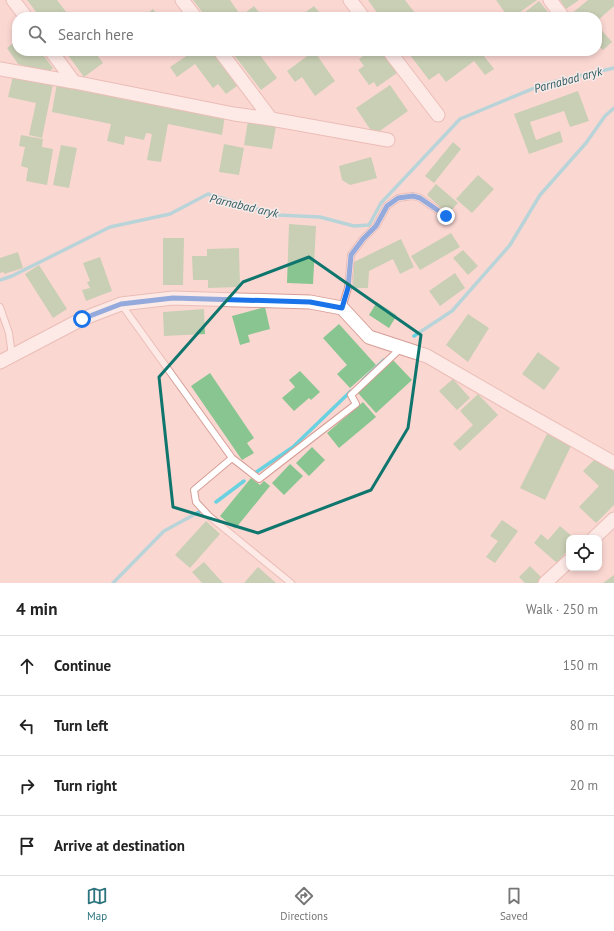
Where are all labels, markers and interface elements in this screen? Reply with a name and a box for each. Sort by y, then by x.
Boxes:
search box [12,12,602,56]
icon: search [26,23,48,45]
text: Search here [58,25,134,44]
water label: Parnabad aryk [532,63,604,96]
water label: Parnabad aryk [208,190,281,221]
route end [437,207,455,225]
route start [73,310,91,328]
map controls [566,535,602,571]
button: locate [566,535,602,571]
text: 4 min [16,598,57,620]
text: Walk · 250 m [526,601,598,618]
icon: ahead [16,655,38,677]
text: Continue [54,656,111,675]
text: 150 m [563,657,598,674]
icon: left [16,715,38,737]
text: Turn left [54,716,108,735]
text: 80 m [570,717,598,734]
icon: right [16,775,38,797]
text: Turn right [54,776,117,795]
text: 20 m [570,777,598,794]
icon: arrive [16,835,38,857]
text: Arrive at destination [54,836,185,855]
tab: Map [86,885,108,923]
tab: Directions [280,885,328,923]
tab: Saved [500,885,528,923]

